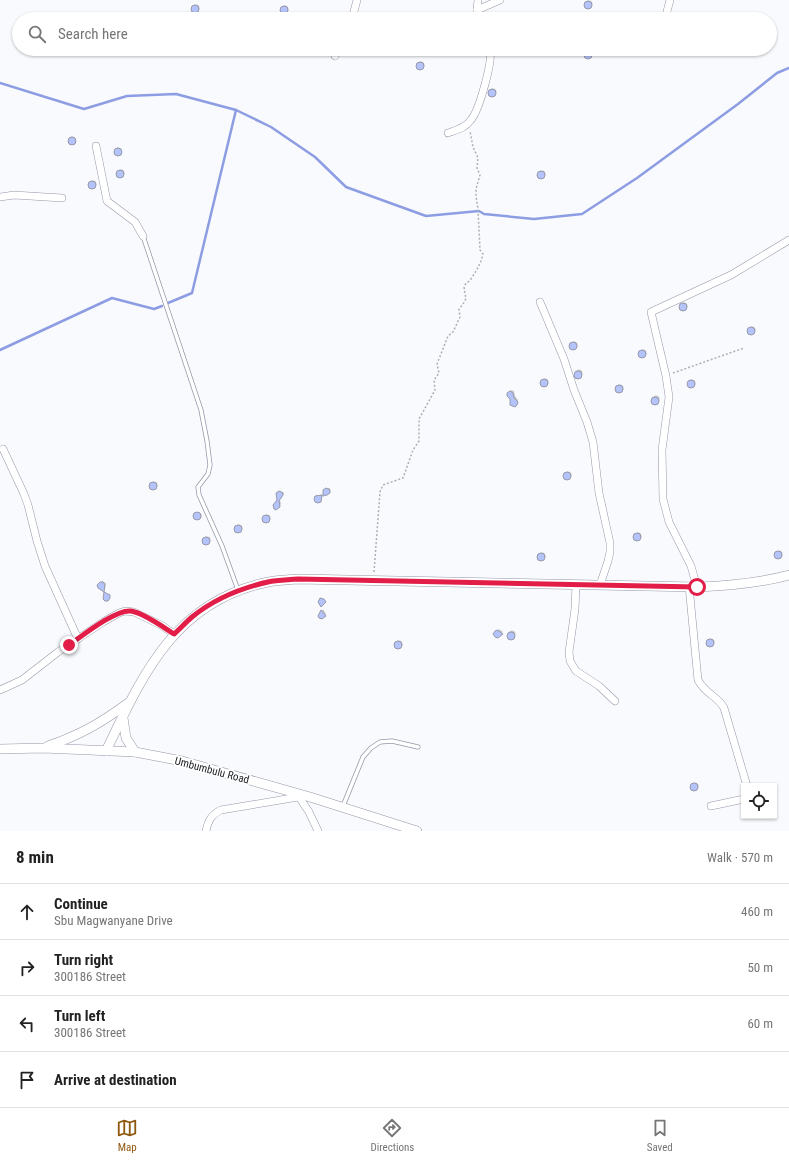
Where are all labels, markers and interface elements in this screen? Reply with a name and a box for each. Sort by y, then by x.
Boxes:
search box [12,12,777,56]
icon: search [26,23,48,45]
text: Search here [58,25,128,43]
route start [688,578,706,596]
route end [60,636,78,654]
street label: Umbumbulu Road [173,754,251,787]
map controls [741,783,777,819]
button: locate [741,783,777,819]
text: 8 min [16,847,54,867]
text: Walk · 570 m [707,850,773,865]
text: Continue [54,895,108,913]
icon: ahead [16,901,38,923]
text: 460 m [741,904,773,919]
text: Sbu Magwanyane Drive [54,913,173,928]
text: Turn right [54,951,113,969]
icon: right [16,957,38,979]
text: 50 m [747,960,773,975]
text: 300186 Street [54,969,126,984]
text: Turn left [54,1007,105,1025]
icon: left [16,1013,38,1035]
text: 60 m [747,1016,773,1031]
text: 300186 Street [54,1025,126,1040]
icon: arrive [16,1069,38,1091]
text: Arrive at destination [54,1071,177,1089]
tab: Map [116,1117,138,1154]
tab: Directions [370,1117,414,1154]
tab: Saved [647,1117,673,1154]

